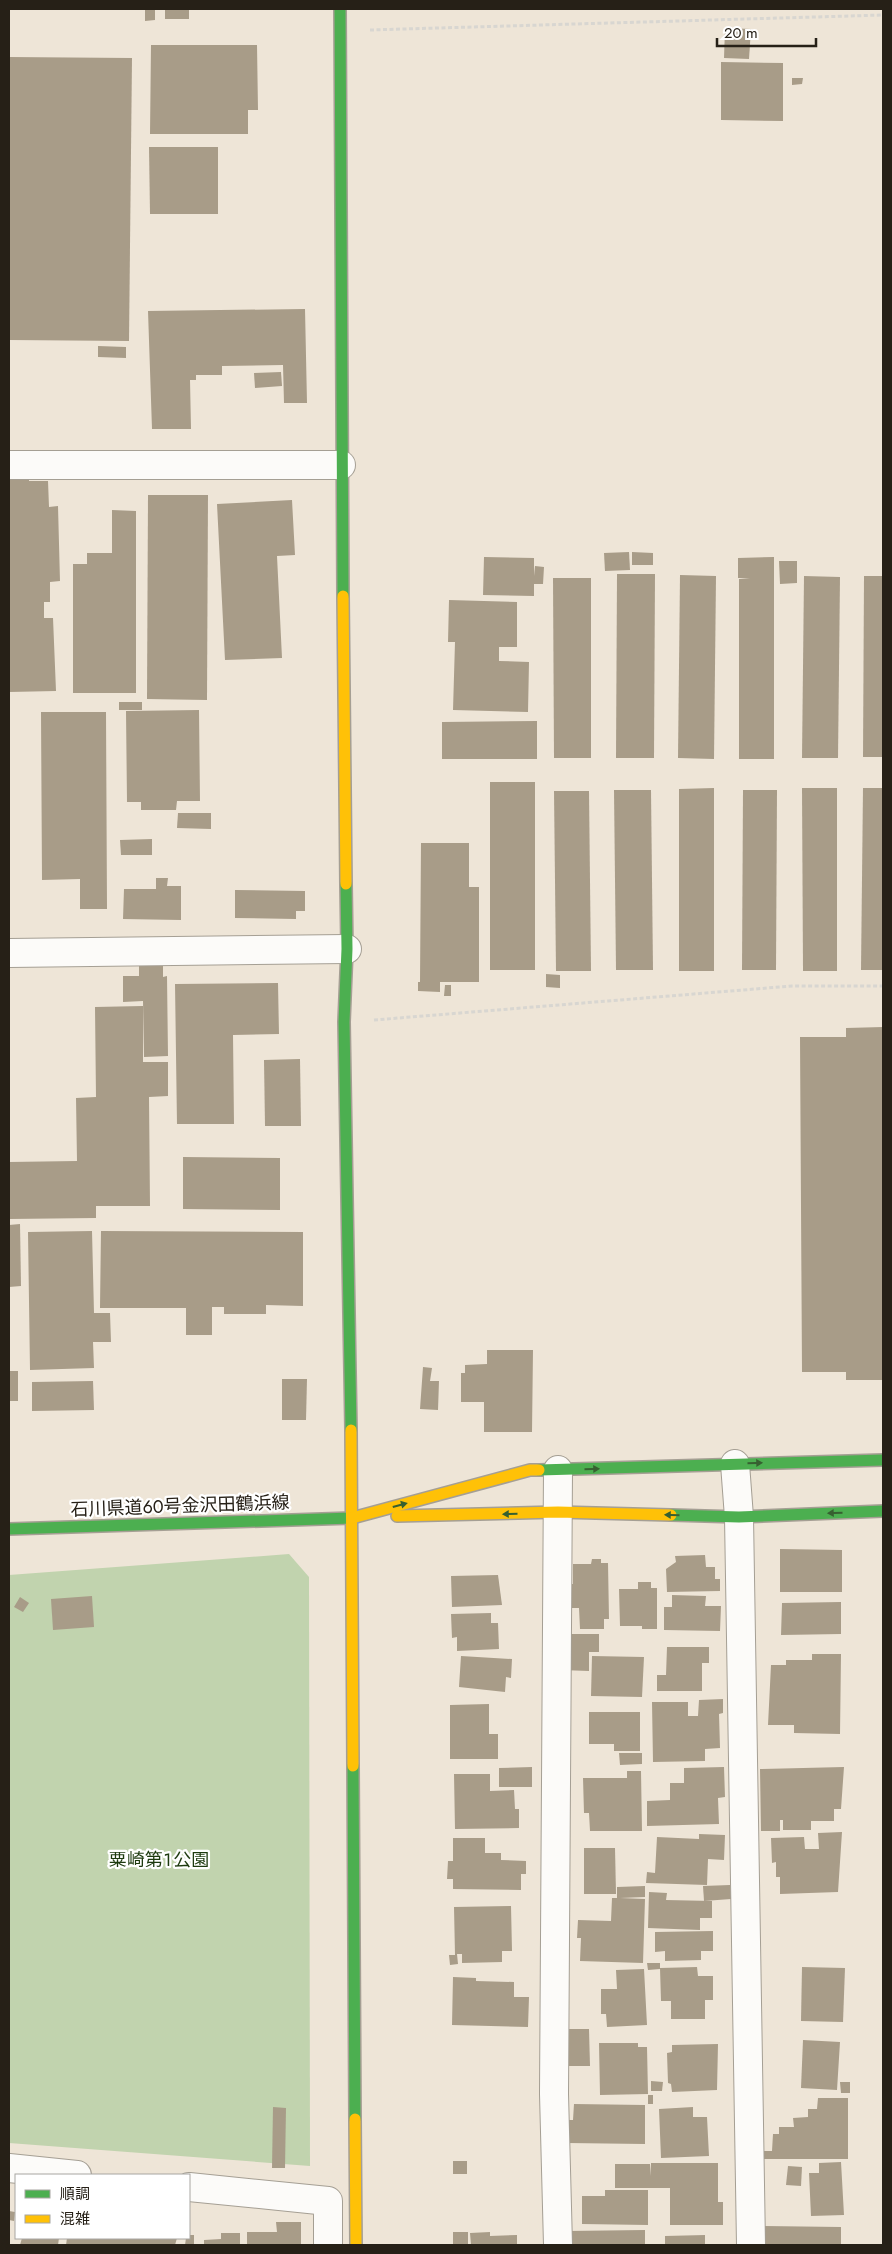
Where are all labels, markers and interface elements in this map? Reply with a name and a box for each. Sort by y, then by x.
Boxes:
scale bar [717,15,816,47]
text: 20 m [724,22,758,44]
one-way arrow [747,1459,763,1467]
one-way arrow [585,1464,601,1472]
street label: 石川県道60号金沢田鶴浜線 [70,1489,290,1523]
one-way arrow [392,1501,407,1509]
one-way arrow [826,1509,842,1517]
one-way arrow [501,1510,517,1518]
one-way arrow [664,1511,680,1519]
park label: 粟崎第１公園 [109,1847,209,1873]
legend [15,2174,190,2239]
text: 順調 [60,2183,90,2205]
text: 混雑 [60,2208,90,2230]

